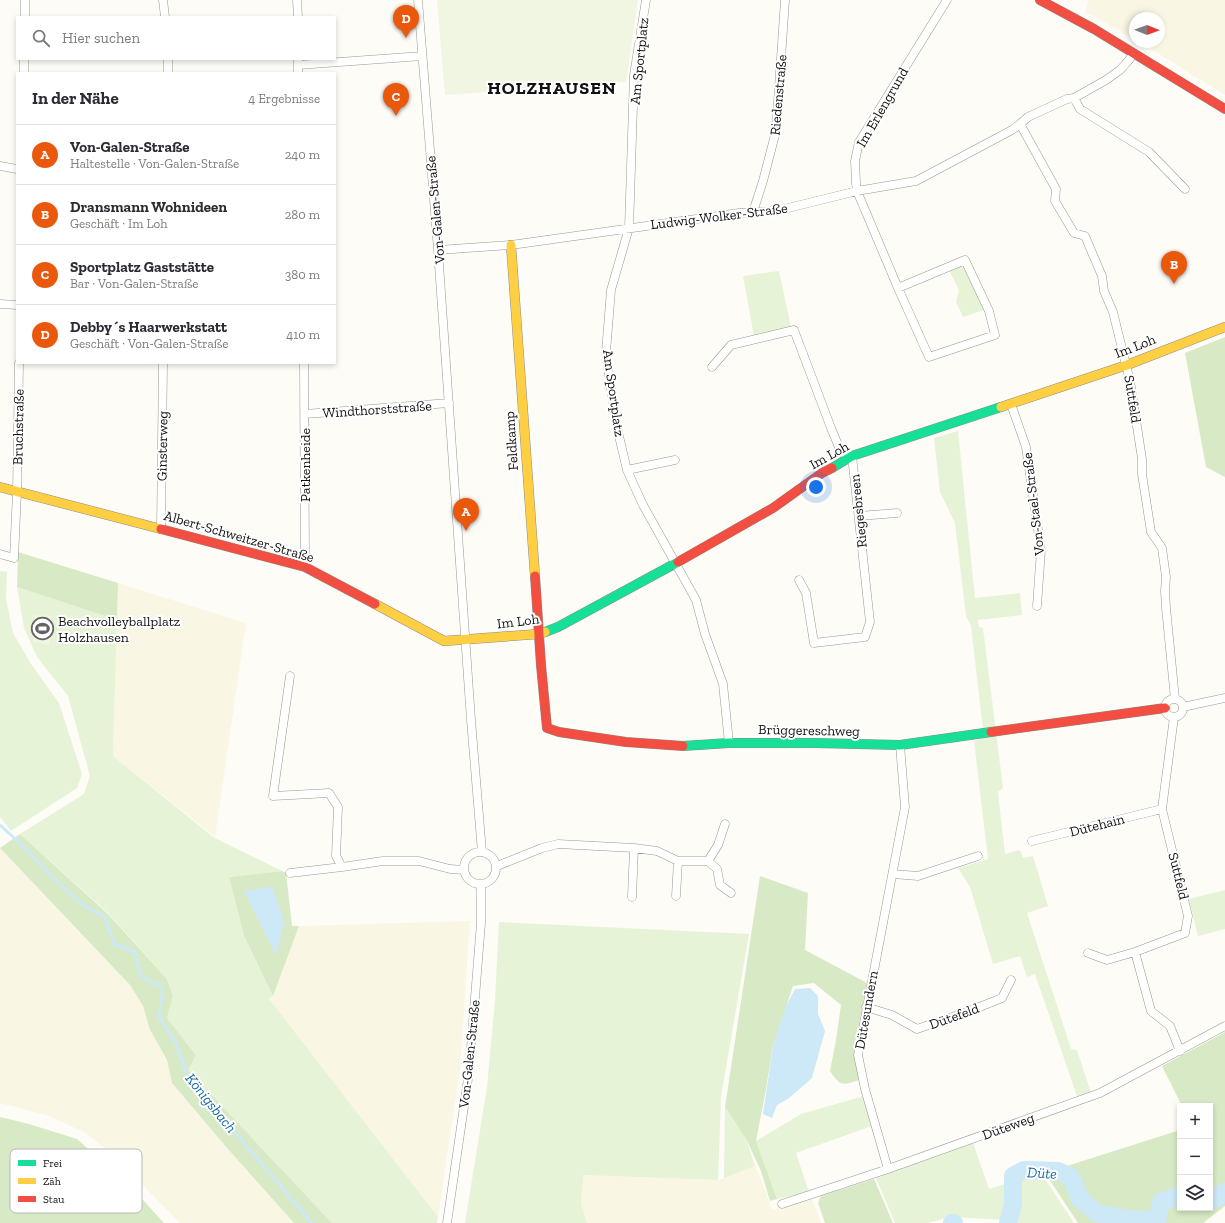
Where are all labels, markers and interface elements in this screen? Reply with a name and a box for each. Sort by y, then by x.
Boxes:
pin: D [393,5,419,38]
north arrow [1129,12,1165,48]
search box [16,16,336,60]
street label: Am Sportplatz [626,16,653,106]
icon: search [30,27,52,49]
text: Hier suchen [62,29,140,47]
street label: Riedenstraße [766,53,791,136]
street label: Im Erlengrund [853,64,912,150]
district label: HOLZHAUSEN [487,77,617,99]
pin: C [383,83,409,116]
text: In der Nähe [32,88,119,108]
text: 4 Ergebnisse [248,91,320,106]
text: Von-Galen-Straße [70,138,190,156]
text: A [41,147,49,162]
text: 240 m [285,147,320,162]
street label: Von-Galen-Straße [422,155,449,266]
text: Haltestelle · Von-Galen-Straße [70,156,239,171]
text: Dransmann Wohnideen [70,198,227,216]
street label: Ludwig-Wolker-Straße [650,200,789,233]
text: B [41,207,49,222]
text: 280 m [285,207,320,222]
text: Geschäft · Im Loh [70,216,167,231]
pin: B [1161,251,1187,284]
text: Sportplatz Gaststätte [70,258,214,276]
text: C [41,267,49,282]
text: 380 m [285,267,320,282]
text: Bar · Von-Galen-Straße [70,276,198,291]
text: Debby´s Haarwerkstatt [70,318,227,336]
text: D [40,327,50,342]
text: 410 m [286,327,320,342]
street label: Im Loh [1112,331,1158,362]
text: Geschäft · Von-Galen-Straße [70,336,228,351]
street label: Am Sportplatz [599,348,628,438]
street label: Suttfeld [1120,374,1145,424]
street label: Bruchstraße [9,388,28,465]
street label: Windthorststraße [322,397,433,422]
street label: Ginsterweg [153,410,172,481]
street label: Feldkamp [501,410,522,471]
street label: Patkenheide [297,428,314,502]
street label: Im Loh [807,438,852,473]
street label: Von-Stael-Straße [1019,451,1048,557]
street label: Riegesbreen [846,473,871,549]
your location [806,477,826,497]
pin: A [453,498,479,531]
street label: Albert-Schweitzer-Straße [162,507,316,566]
street label: Im Loh [496,610,540,633]
place label: Beachvolleyballplatz Holzhausen [58,613,181,646]
sports icon: Beachvolleyballplatz Holzhausen [29,616,55,642]
street label: Brüggereschweg [758,721,860,740]
street label: Dütehain [1068,810,1126,841]
street label: Suttfeld [1164,851,1193,902]
street label: Dütesundern [851,969,882,1051]
street label: Von-Galen-Straße [455,999,484,1110]
street label: Dütefeld [927,1000,982,1033]
water label: Königsbach [182,1070,241,1137]
map controls [1177,1103,1213,1211]
button: + [1177,1103,1213,1139]
street label: Düteweg [980,1109,1037,1144]
button: − [1177,1139,1213,1175]
legend [10,1149,142,1213]
text: Frei [43,1157,62,1170]
water label: Düte [1027,1163,1057,1183]
text: Zäh [43,1175,62,1188]
button: layers [1177,1175,1213,1211]
text: Stau [43,1193,64,1206]

